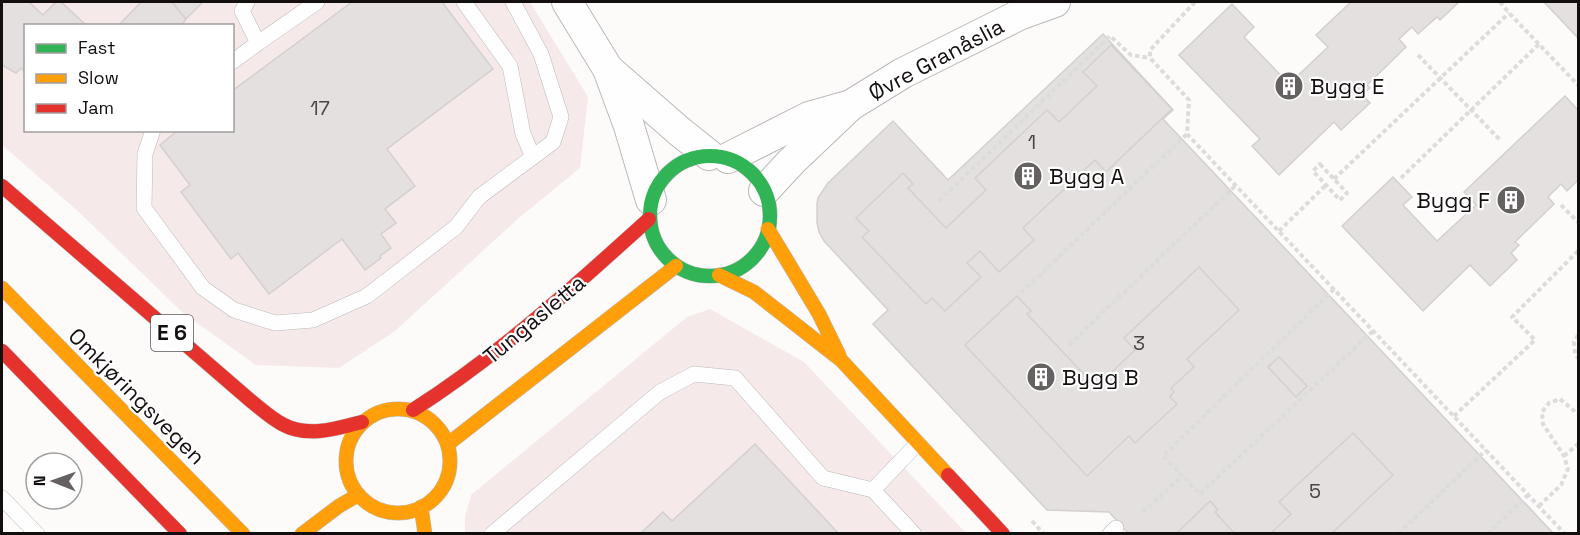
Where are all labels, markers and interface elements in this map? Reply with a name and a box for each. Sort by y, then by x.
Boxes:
street label: Øvre Granåslia [864,11,1009,106]
legend [24,24,234,132]
text: Fast [78,36,115,59]
text: Slow [78,66,119,89]
building icon: Bygg E [1273,70,1305,102]
place label: Bygg E [1310,72,1384,100]
house number: 17 [310,95,330,121]
text: Jam [78,96,114,119]
house number: 1 [1028,129,1036,155]
building icon: Bygg A [1012,160,1044,192]
place label: Bygg A [1049,162,1125,190]
building icon: Bygg F [1495,184,1527,216]
place label: Bygg F [1416,186,1490,214]
street label: Tungasletta [477,268,591,370]
road number: E 6 [151,315,193,351]
street label: Omkjøringsvegen [63,322,211,470]
house number: 3 [1133,330,1145,356]
building icon: Bygg B [1025,361,1057,393]
place label: Bygg B [1062,363,1138,391]
north arrow [24,451,84,511]
text: N [29,475,50,486]
house number: 5 [1309,478,1321,504]

